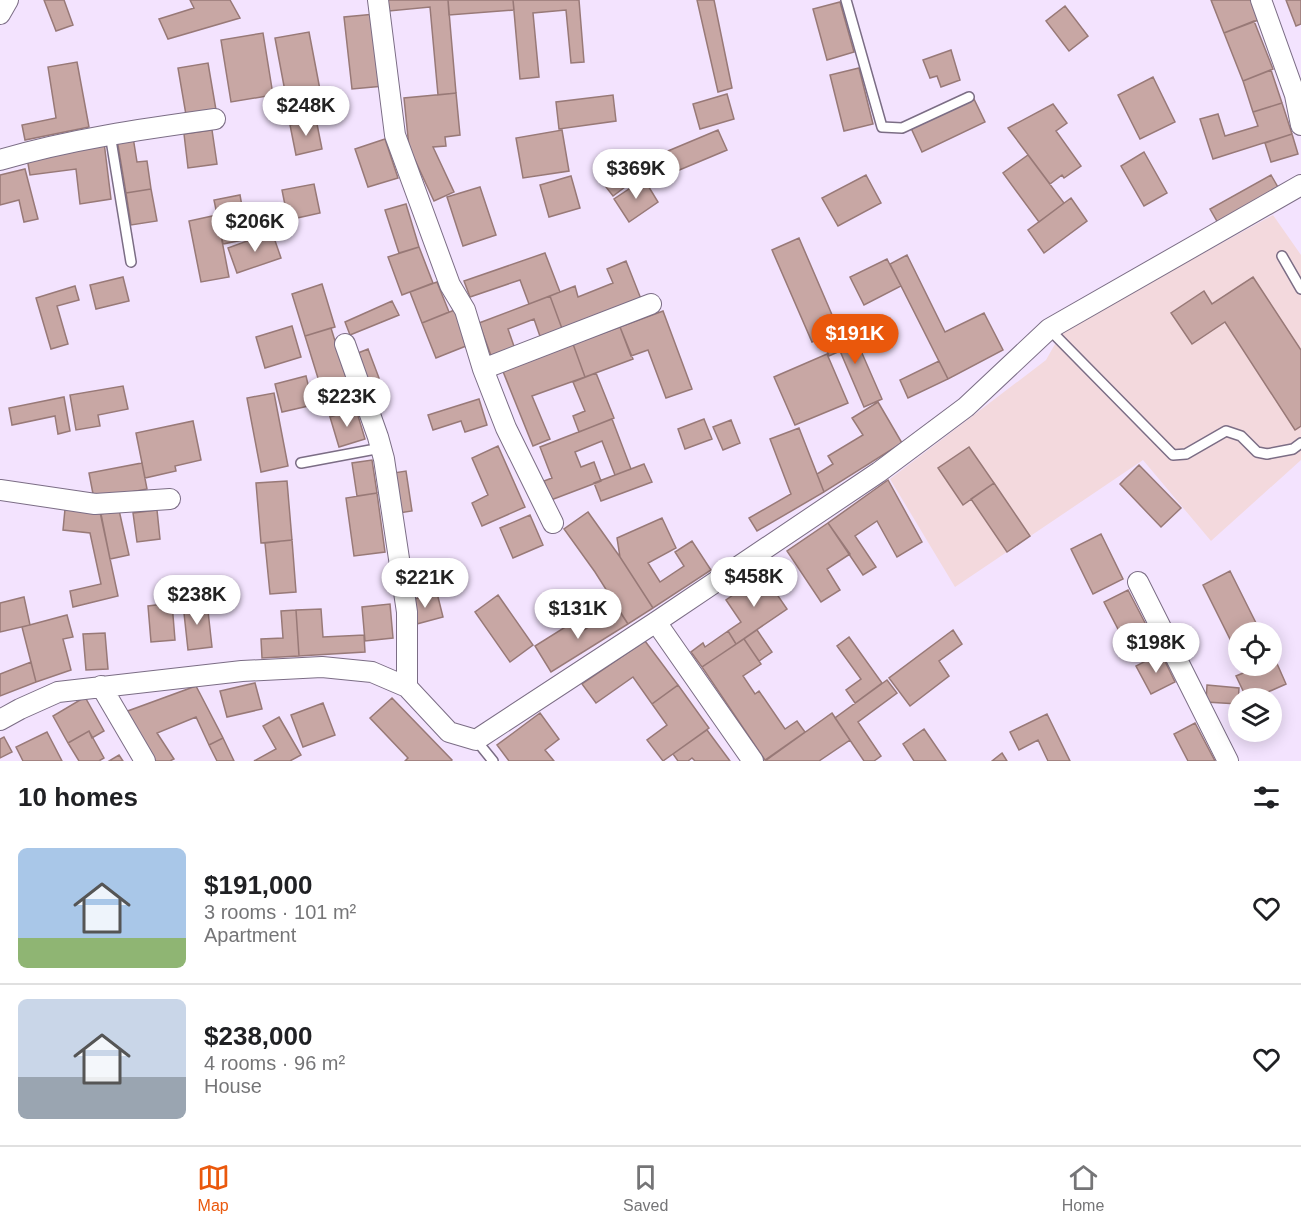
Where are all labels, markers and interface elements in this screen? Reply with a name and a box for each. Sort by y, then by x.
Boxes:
pin: $248K [264,86,348,137]
text: $248K [277,94,335,116]
pin: $369K [594,149,678,200]
text: $369K [607,157,665,179]
pin: $206K [213,202,297,253]
text: $206K [226,210,284,232]
pin: $191K [813,314,897,365]
text: $191K [826,322,884,344]
pin: $223K [305,377,389,428]
text: $223K [318,385,376,407]
pin: $458K [712,557,796,608]
pin: $221K [383,558,467,609]
text: $458K [725,565,783,587]
text: $221K [396,566,454,588]
pin: $238K [155,575,239,626]
text: $238K [168,583,226,605]
pin: $131K [536,589,620,640]
text: $131K [549,597,607,619]
map controls [1228,622,1282,742]
button: locate [1228,622,1282,676]
pin: $198K [1114,623,1198,674]
text: $198K [1127,631,1185,653]
button: layers [1228,688,1282,742]
icon: filters [1250,781,1283,814]
text: 10 homes [18,782,138,812]
text: $191,000 [204,870,312,900]
icon: home [66,872,138,944]
icon: heart [1250,892,1283,925]
text: 3 rooms · 101 m² [204,901,356,923]
text: Apartment [204,924,296,946]
text: $238,000 [204,1021,312,1051]
icon: home [66,1023,138,1095]
icon: heart [1250,1043,1283,1076]
text: 4 rooms · 96 m² [204,1052,345,1074]
text: House [204,1075,262,1097]
tab: Map [197,1161,230,1215]
tab: Saved [623,1161,668,1215]
tab: Home [1062,1161,1104,1215]

